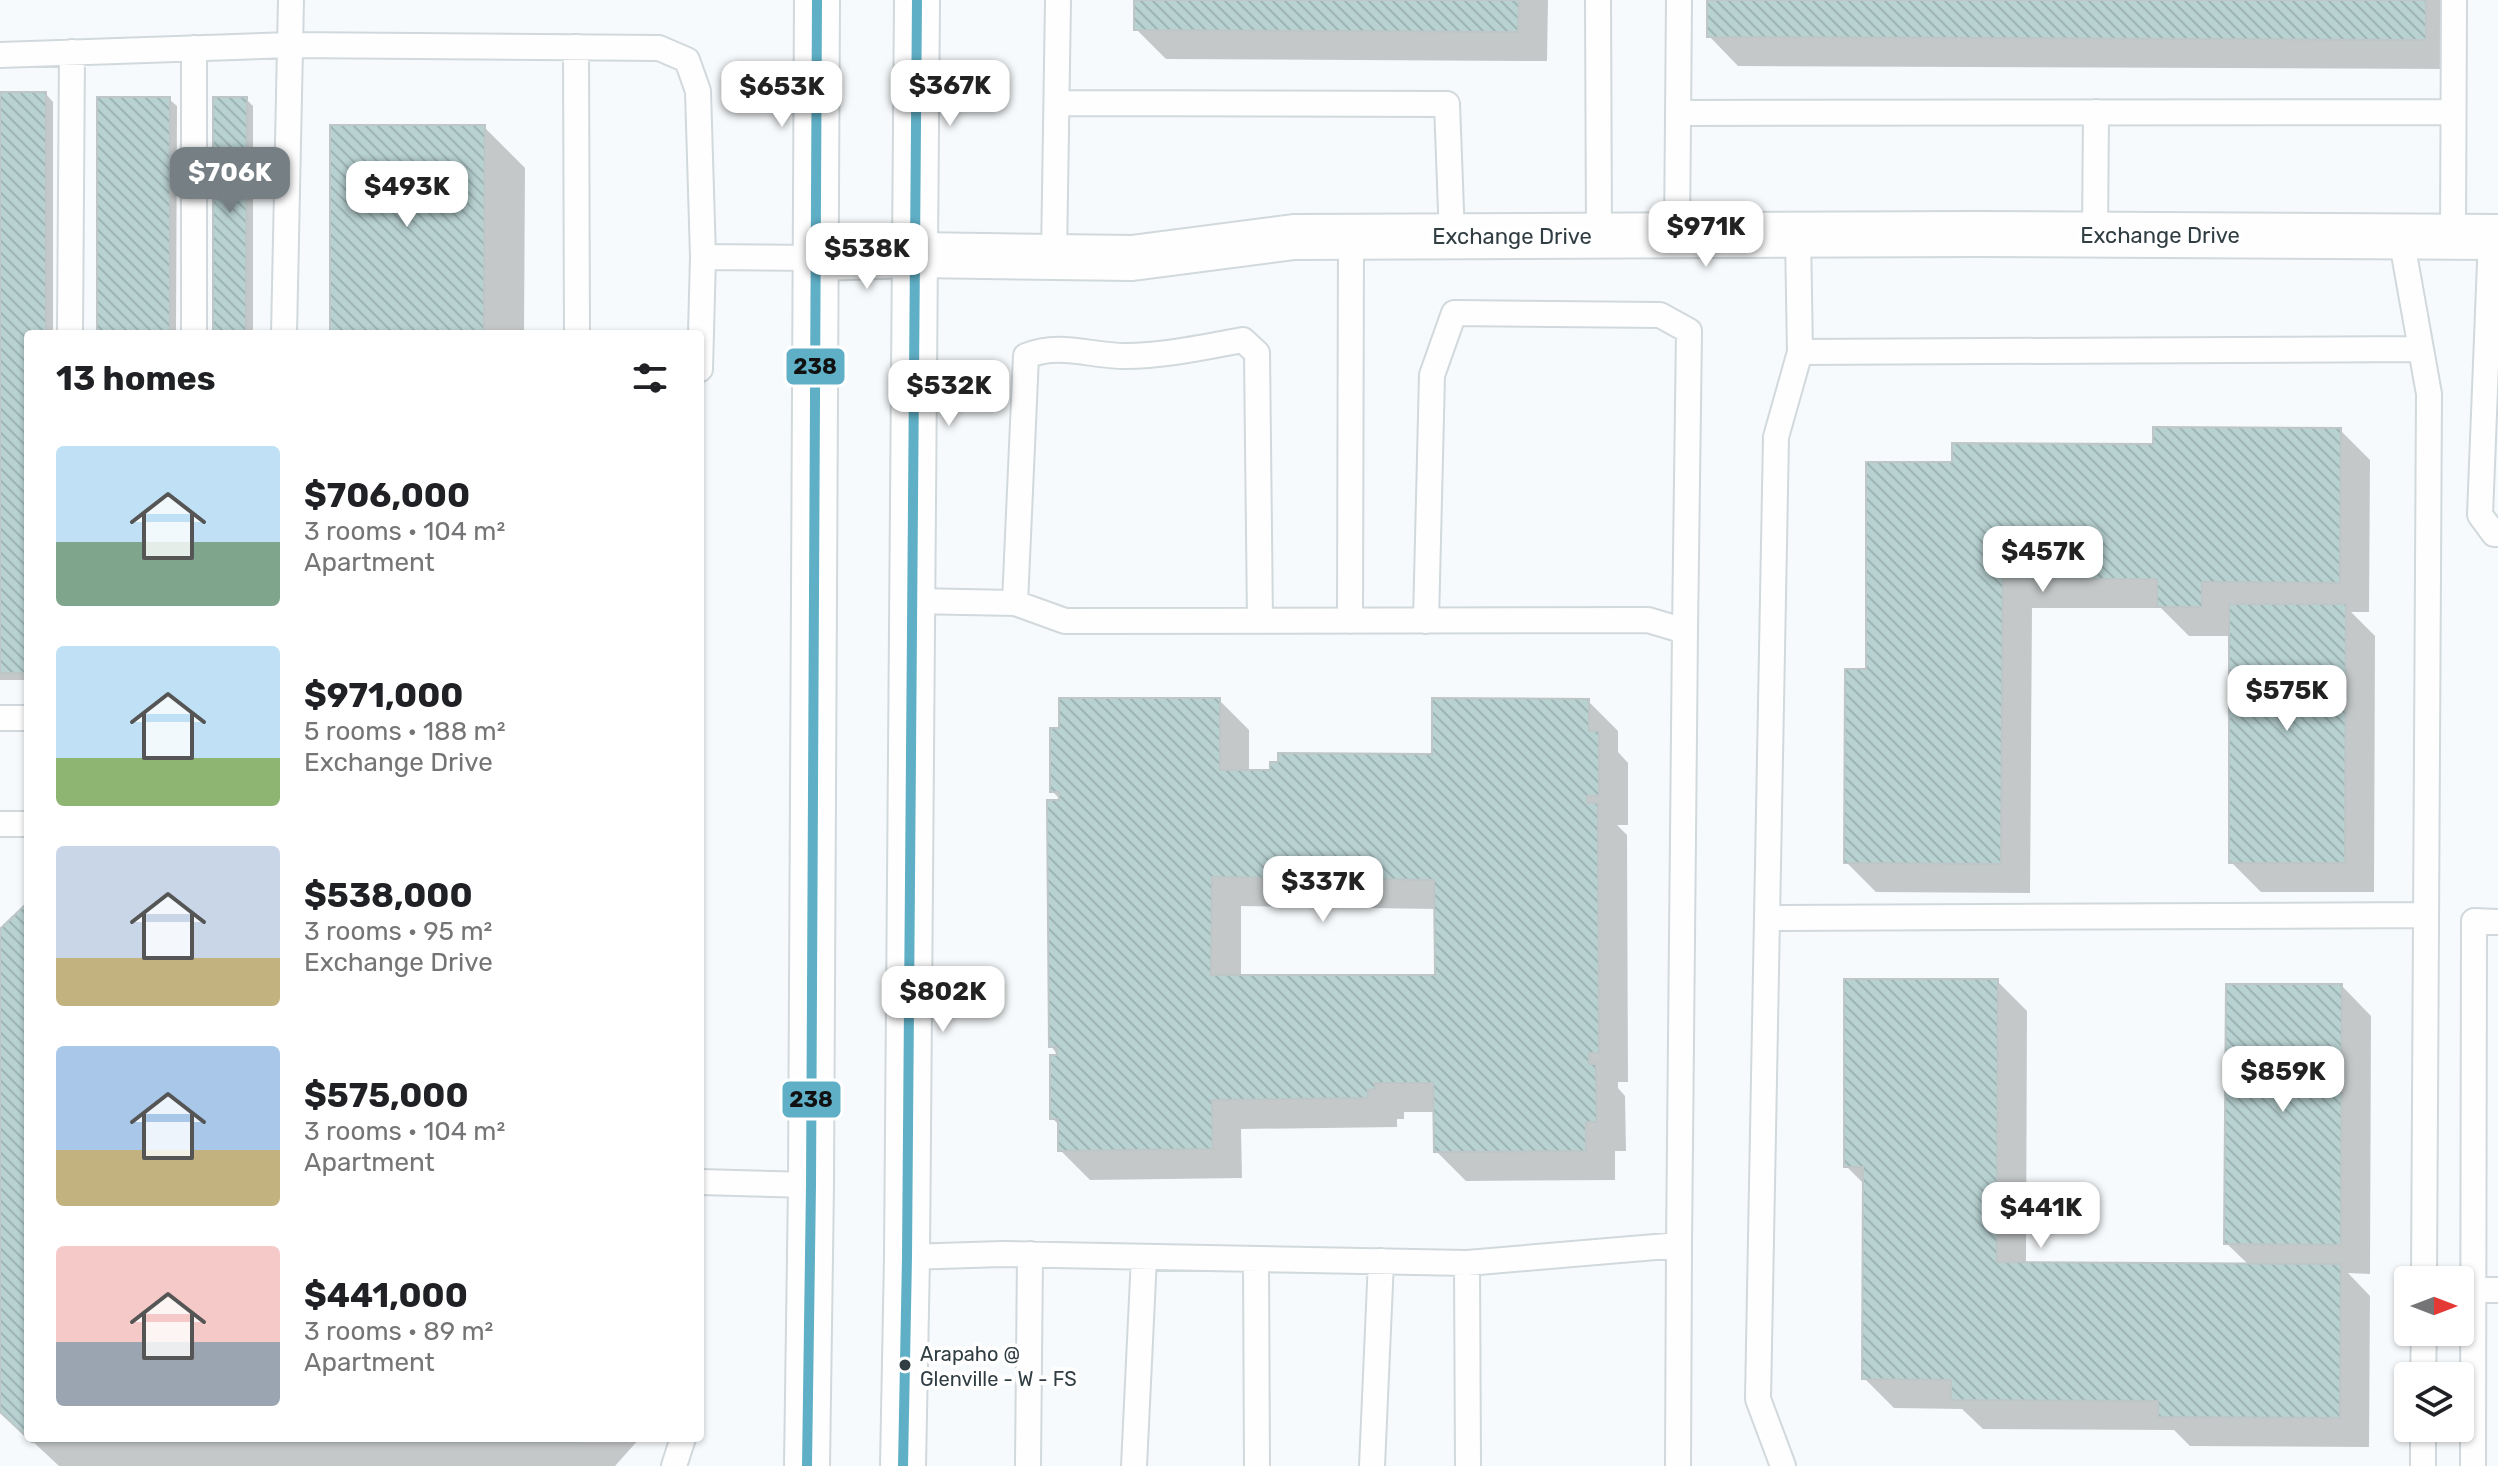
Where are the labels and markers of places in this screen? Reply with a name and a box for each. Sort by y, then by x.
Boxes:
pin: $367K [894,60,1006,128]
pin: $653K [726,61,838,129]
pin: $706K [174,147,286,215]
pin: $493K [351,161,463,229]
pin: $971K [1650,201,1762,269]
pin: $538K [811,223,923,291]
pin: $532K [893,360,1005,428]
pin: $457K [1987,526,2099,594]
pin: $575K [2231,665,2343,733]
pin: $337K [1267,856,1379,924]
pin: $802K [887,966,999,1034]
pin: $859K [2227,1046,2339,1114]
pin: $441K [1985,1182,2097,1250]
place label: Arapaho @ Glenville - W - FS [920,1342,1077,1391]
marker: Arapaho @ Glenville - W - FS [897,1357,913,1373]

